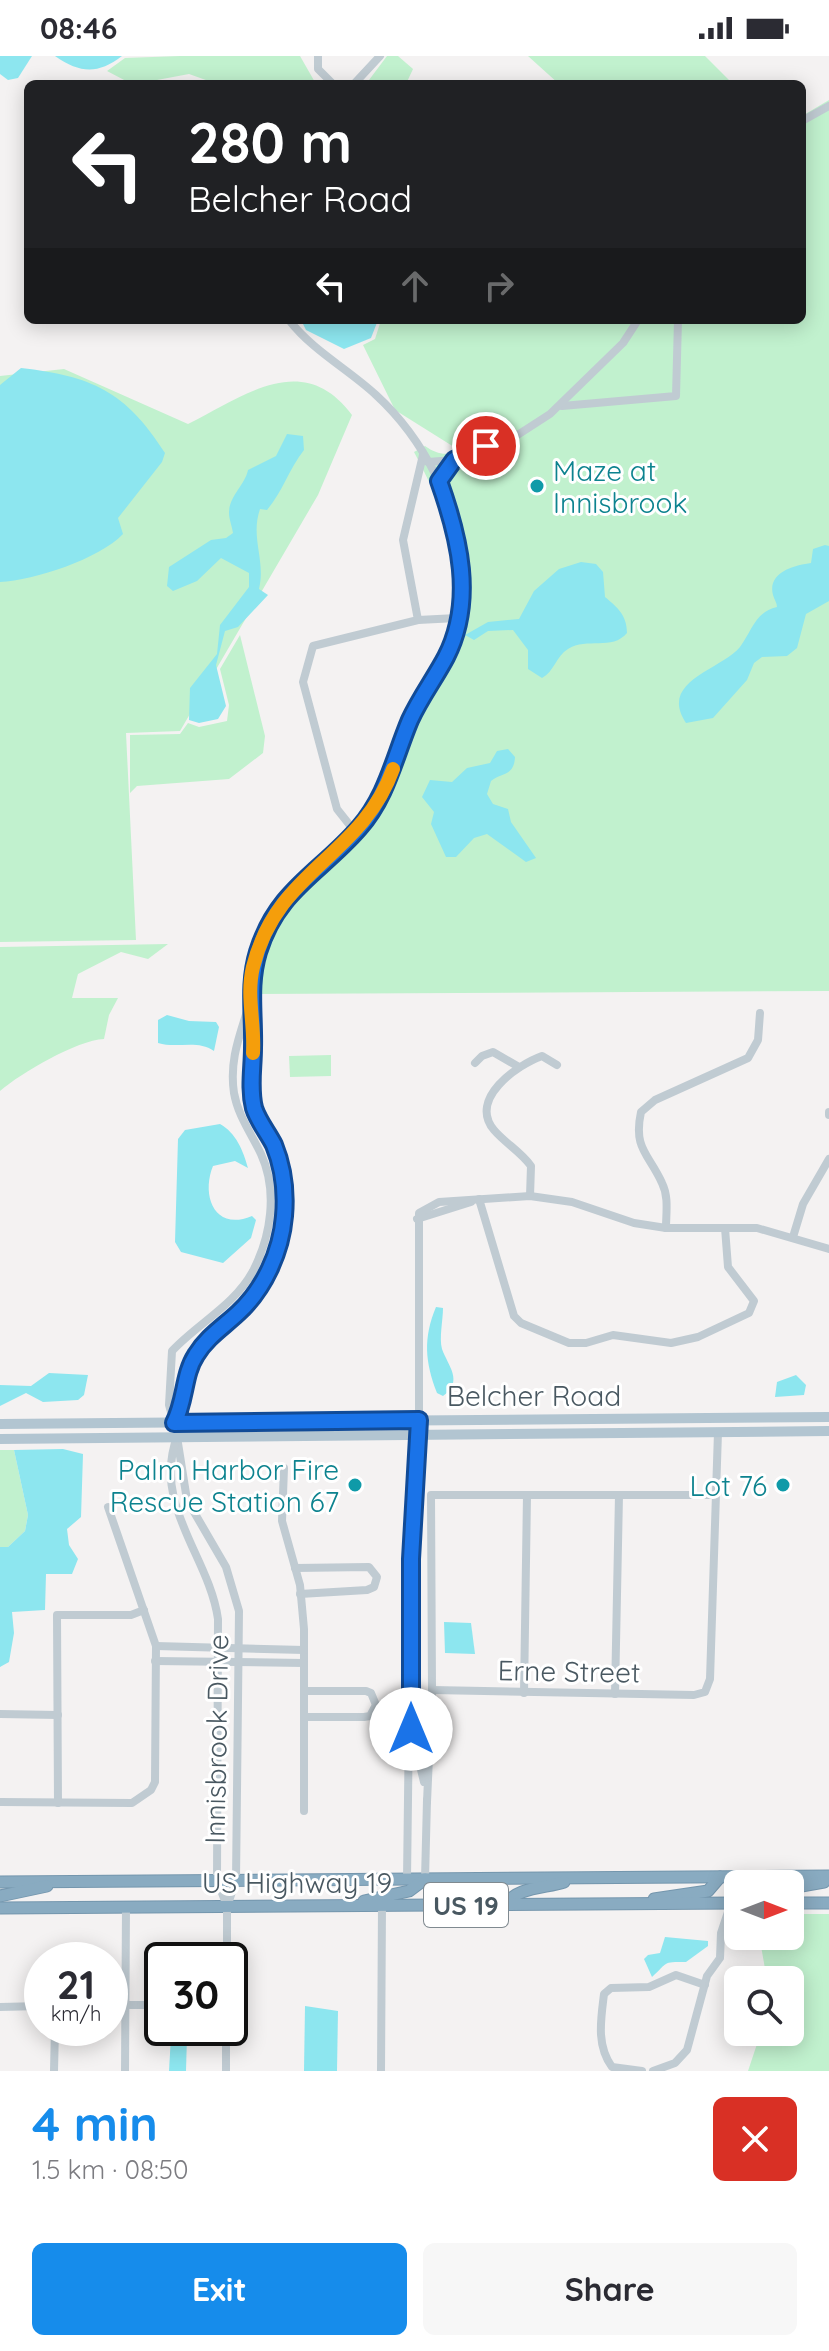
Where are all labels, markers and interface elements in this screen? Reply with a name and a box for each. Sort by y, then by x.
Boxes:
text: 08:46 [40,9,117,47]
text: 280 m [188,107,352,177]
icon: left [56,112,160,216]
text: Belcher Road [188,176,412,221]
icon: left [309,264,353,308]
icon: ahead [393,264,437,308]
icon: right [477,264,521,308]
pin [452,412,520,480]
icon: arrive [464,424,508,468]
place label: Maze at Innisbrook [553,453,687,520]
marker: Maze at Innisbrook [528,477,546,495]
street label: Belcher Road [447,1378,621,1413]
place label: Palm Harbor Fire Rescue Station 67 [110,1452,339,1519]
place label: Lot 76 [689,1468,767,1503]
marker: Palm Harbor Fire Rescue Station 67 [346,1476,364,1494]
marker: Lot 76 [774,1476,792,1494]
street label: Innisbrook Drive [197,1634,235,1844]
street label: Erne Street [497,1652,641,1690]
position arrow [369,1687,453,1771]
street label: US Highway 19 [202,1865,392,1900]
north arrow [724,1870,804,1950]
map controls [724,1870,804,2046]
road number: US 19 [424,1883,508,1927]
speed limit sign: 30 [144,1942,248,2046]
text: 21 [57,1959,95,2009]
button: search [724,1966,804,2046]
text: km/h [51,2001,101,2026]
text: 4 min [32,2093,158,2153]
button: close [713,2097,797,2181]
text: 1.5 km · 08:50 [32,2153,189,2186]
button: Exit [32,2243,407,2335]
button: Share [423,2243,797,2335]

